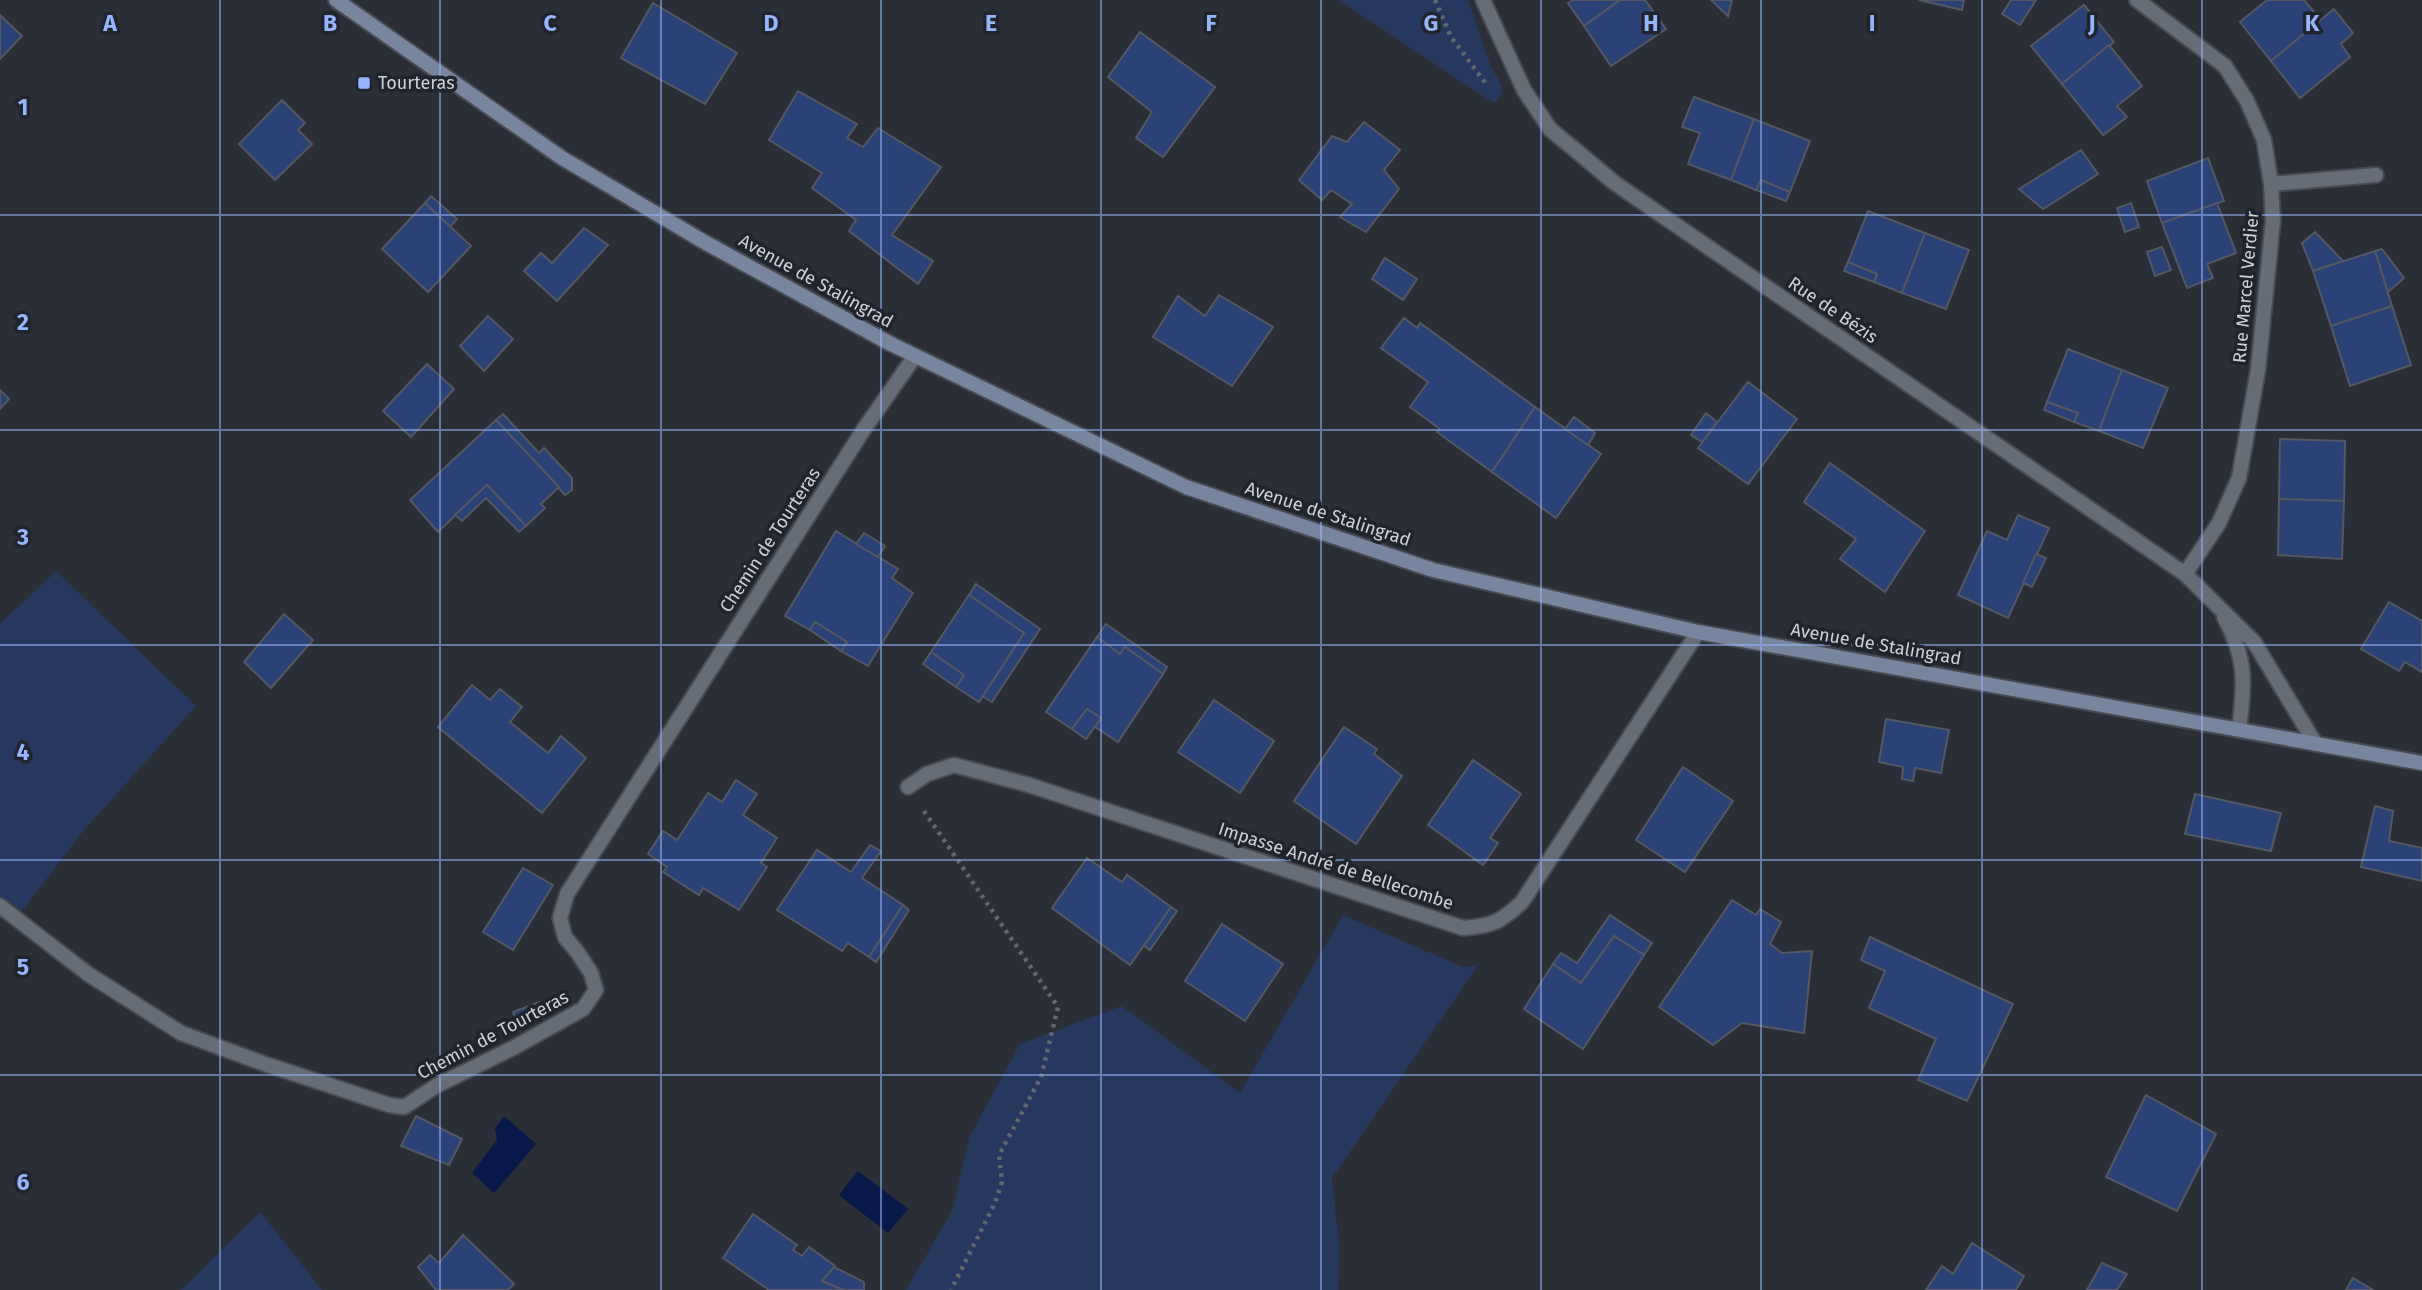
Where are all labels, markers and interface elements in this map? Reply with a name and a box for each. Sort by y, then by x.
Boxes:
text: A [102,9,117,37]
text: B [323,9,337,37]
text: C [543,9,557,37]
text: D [764,9,779,37]
text: E [985,9,997,37]
text: F [1205,9,1217,37]
text: G [1424,9,1438,37]
text: H [1643,9,1659,37]
text: I [1869,9,1875,37]
text: J [2087,9,2096,37]
text: K [2305,9,2320,37]
place label: Tourteras [378,72,455,94]
marker: Tourteras [356,75,372,91]
text: 1 [18,93,28,121]
street label: Rue Marcel Verdier [2228,210,2264,364]
street label: Avenue de Stalingrad [735,229,897,333]
street label: Rue de Bézis [1784,272,1882,348]
text: 2 [17,308,29,336]
street label: Chemin de Tourteras [715,464,825,616]
street label: Avenue de Stalingrad [1242,477,1414,551]
text: 3 [16,523,29,551]
street label: Avenue de Stalingrad [1789,618,1963,670]
text: 4 [17,738,30,766]
street label: Impasse André de Bellecombe [1216,818,1456,914]
text: 5 [17,953,29,981]
street label: Chemin de Tourteras [414,986,572,1084]
text: 6 [17,1168,30,1196]

